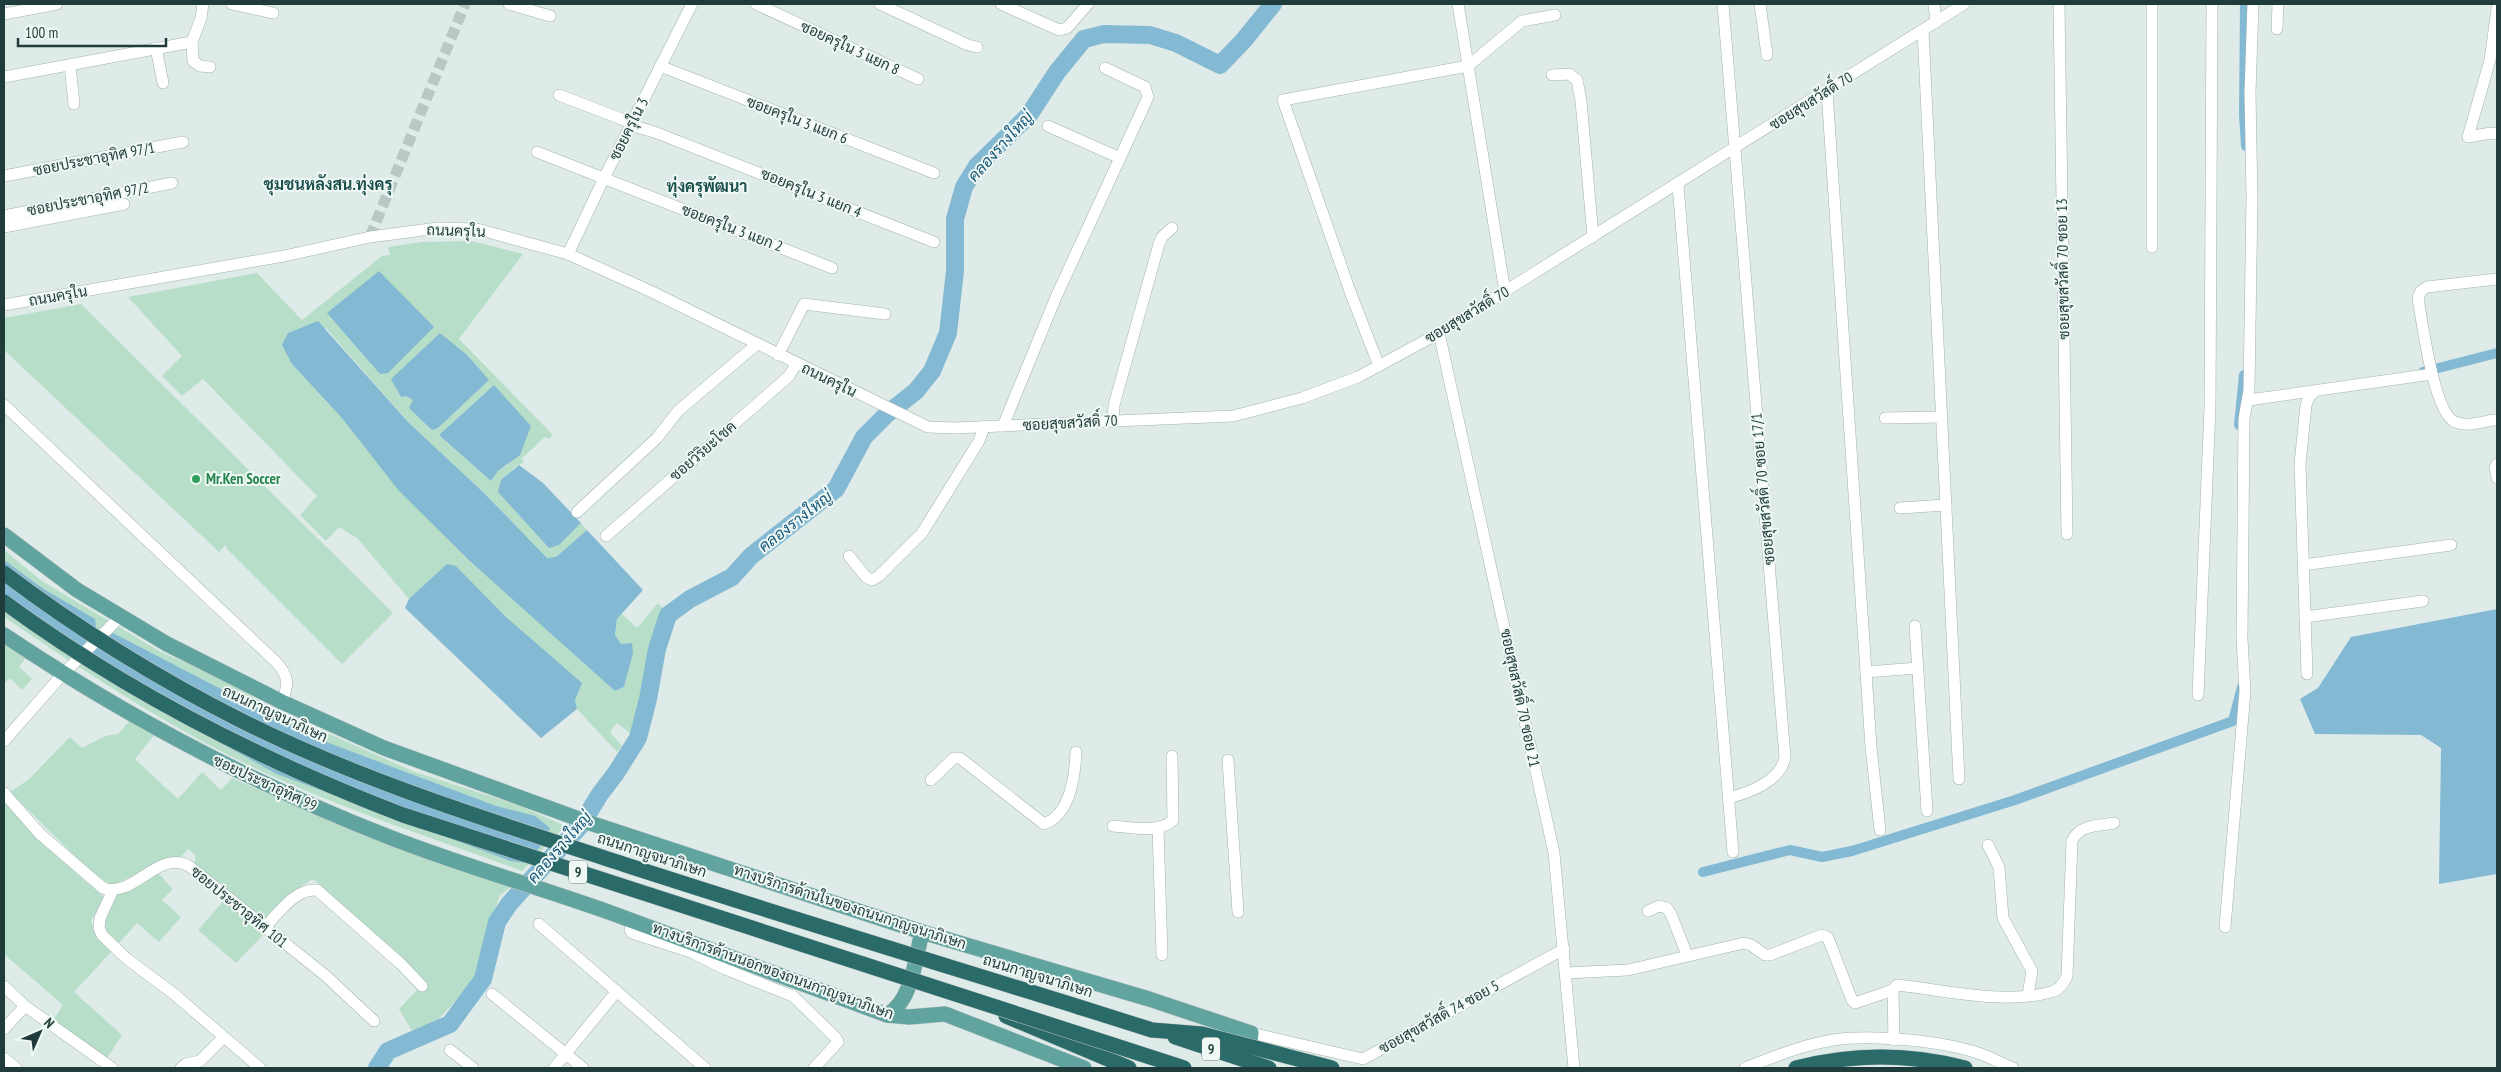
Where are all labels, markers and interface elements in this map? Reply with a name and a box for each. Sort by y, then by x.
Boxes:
scale bar [18,15,165,47]
street label: ซอยครุใน 3 แยก 8 [797,16,903,81]
text: 100 m [25,23,58,42]
street label: ซอยสุขสวัสดิ์ 70 [1763,63,1857,135]
street label: ซอยครุใน 3 แยก 6 [743,91,851,150]
street label: ซอยครุใน 3 [605,94,654,164]
water label: คลองรางใหญ่ [962,105,1038,185]
street label: ซอยประชาอุทิศ 97/1 [31,137,157,182]
street label: ซอยครุใน 3 แยก 4 [757,164,865,223]
district label: ชุมชนหลังสน.ทุ่งครุ [264,174,392,196]
district label: ทุ่งครุพัฒนา [667,176,747,198]
street label: ซอยประชาอุทิศ 97/2 [25,177,151,222]
street label: ซอยสุขสวัสดิ์ 70 ซอย 13 [2046,198,2075,340]
street label: ซอยครุใน 3 แยก 2 [678,199,786,257]
street label: ถนนครุใน [426,220,486,243]
street label: ซอยสุขสวัสดิ์ 70 [1418,277,1514,349]
street label: ถนนครุใน [27,281,89,312]
street label: ถนนครุใน [798,358,860,403]
street label: ซอยสุขสวัสดิ์ 70 [1022,405,1118,436]
street label: ซอยสุขสวัสดิ์ 70 ซอย 17/1 [1741,412,1781,566]
street label: ซอยวิริยะโชค [666,417,740,485]
place label: Mr.Ken Soccer [206,469,281,488]
marker: Mr.Ken Soccer [190,473,202,485]
water label: คลองรางใหญ่ [754,485,837,556]
street label: ซอยสุขสวัสดิ์ 70 ซอย 21 [1495,626,1550,769]
street label: ถนนกาญจนาภิเษก [220,681,331,746]
street label: ซอยประชาอุทิศ 99 [209,750,320,817]
water label: คลองรางใหญ่ [522,806,596,887]
street label: ถนนกาญจนาภิเษก [595,828,709,881]
road number: 9 [569,860,587,884]
street label: ทางบริการด้านในของถนนกาญจนาภิเษก [731,860,969,953]
street label: ซอยประชาอุทิศ 101 [186,862,292,953]
street label: ทางบริการด้านนอกของถนนกาญจนาภิเษก [650,918,896,1023]
street label: ถนนกาญจนาภิเษก [981,950,1095,1001]
street label: ซอยสุขสวัสดิ์ 74 ซอย 5 [1373,971,1503,1059]
north arrow [15,1007,65,1057]
text: N [40,1014,58,1032]
road number: 9 [1202,1038,1220,1060]

